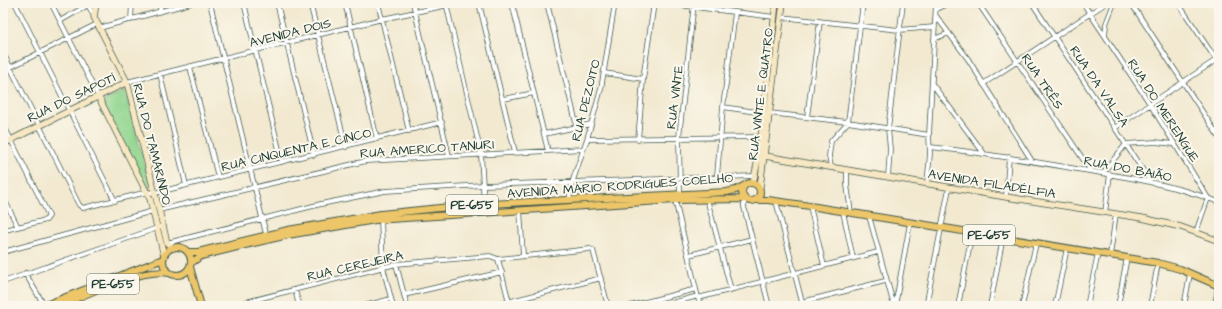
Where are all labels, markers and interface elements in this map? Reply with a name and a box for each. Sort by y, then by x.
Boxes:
street label: AVENIDA DOIS [247,14,333,52]
street label: RUA VINTE E QUATRO [744,27,778,161]
street label: RUA DA VALSA [1065,42,1133,131]
street label: RUA TRÊS [1017,50,1067,113]
street label: RUA DO MERENGUE [1123,55,1204,166]
street label: RUA DEZOITO [567,57,605,143]
street label: RUA VINTE [662,64,688,130]
street label: RUA DO SAPOTÍ [24,69,119,127]
street label: RUA DO TAMARINDO [128,82,176,207]
street label: RUA CINQUENTA E CINCO [219,124,373,176]
street label: RUA AMERICO TANURI [359,135,495,163]
street label: RUA DO BAIÃO [1082,152,1173,186]
street label: AVENIDA FILADÉLFIA [927,165,1058,203]
street label: AVENIDA MÁRIO RODRIGUES COELHO [506,169,734,203]
road number: PE-655 [446,195,498,215]
road number: PE-655 [963,225,1015,245]
street label: RUA CEREJEIRA [305,246,406,286]
road number: PE-655 [87,274,139,294]

